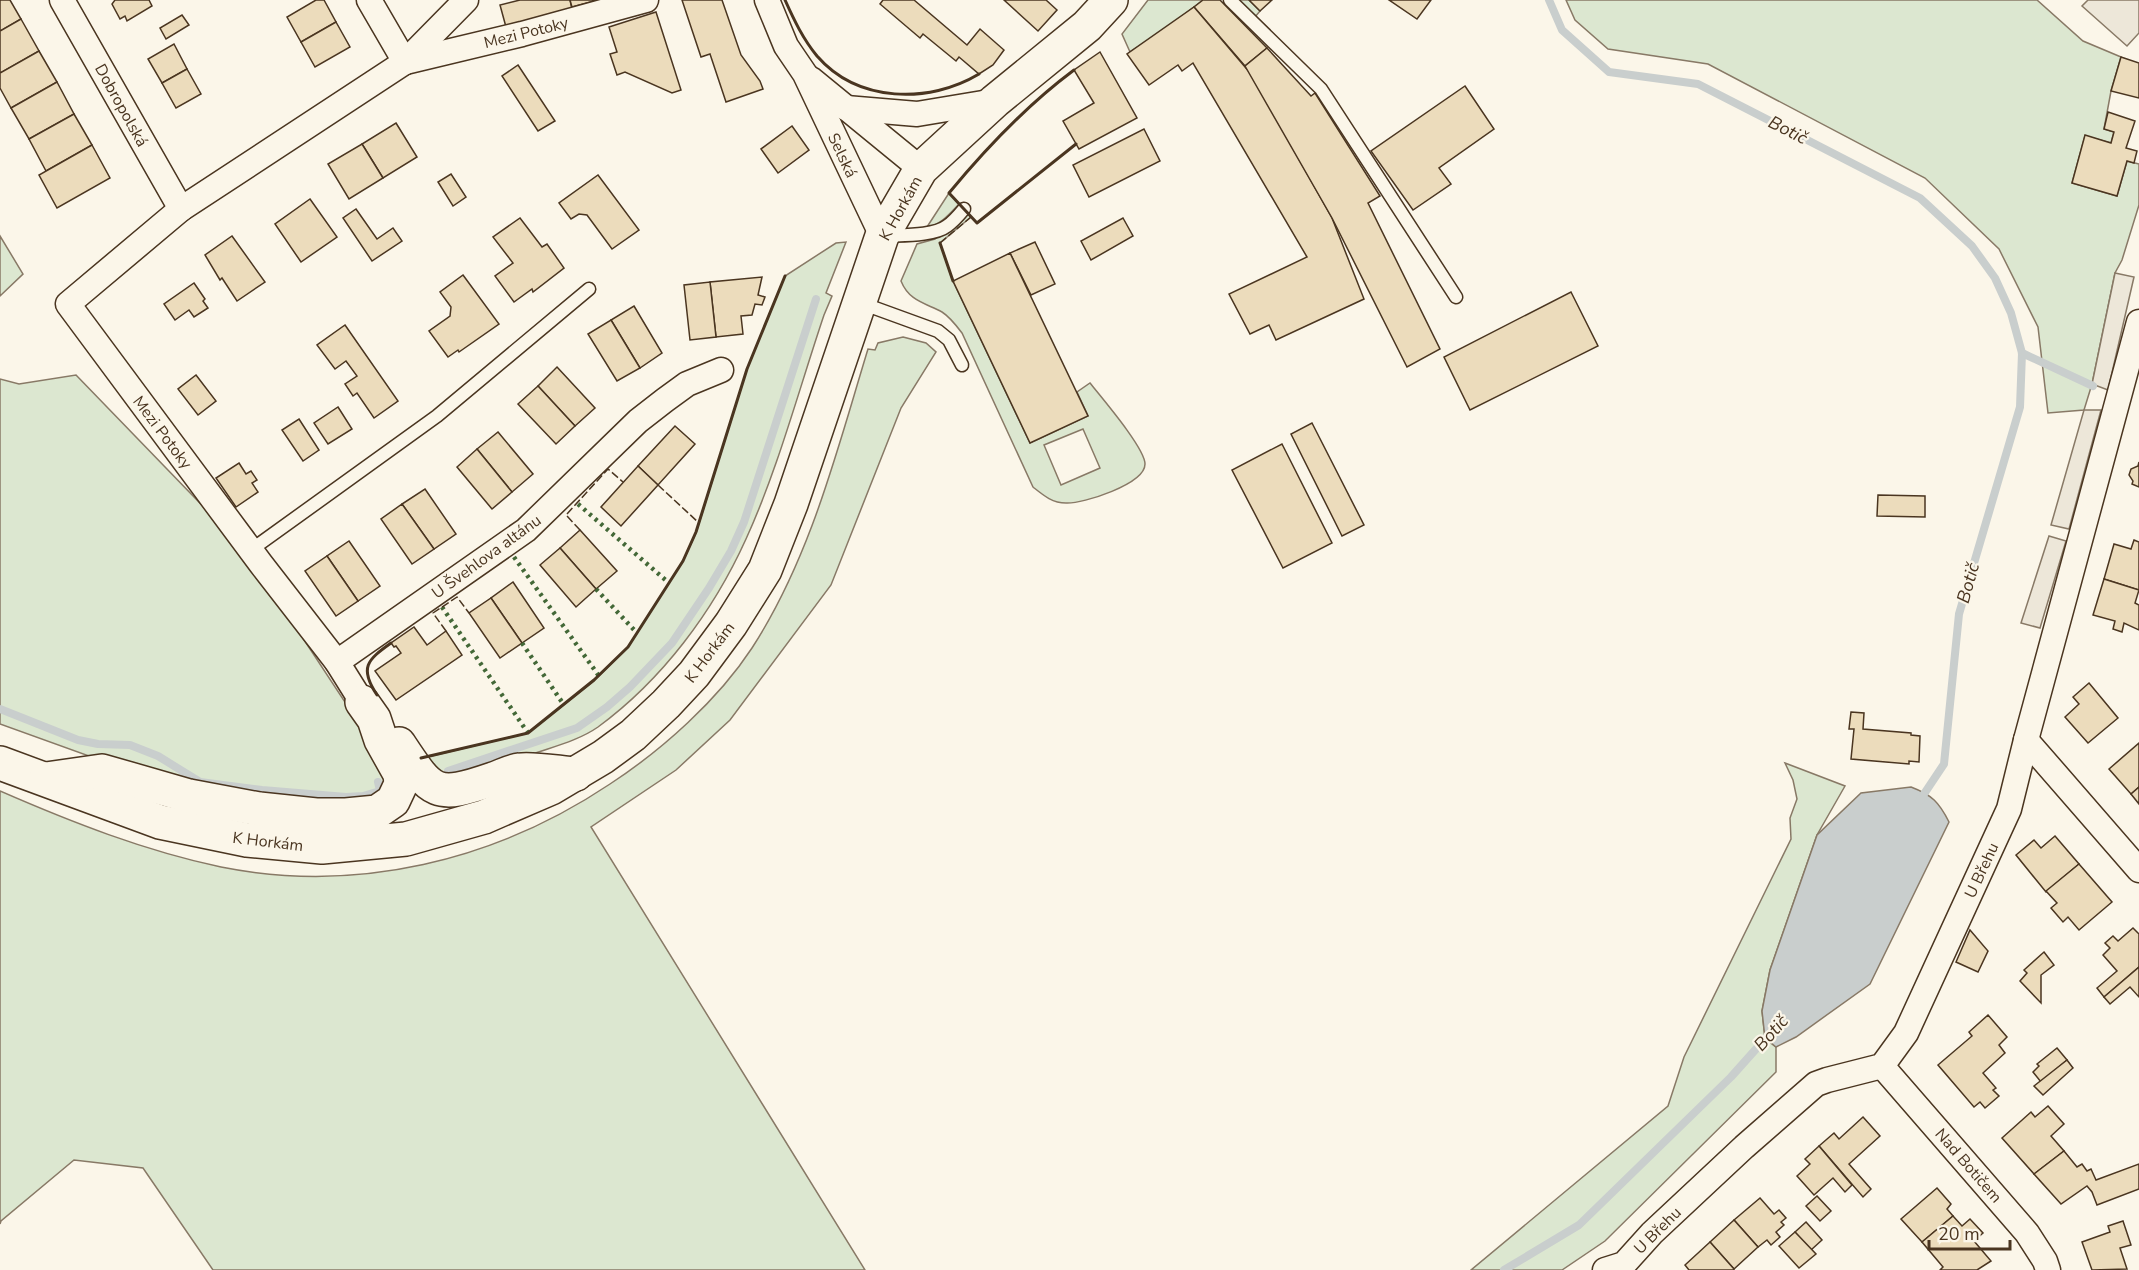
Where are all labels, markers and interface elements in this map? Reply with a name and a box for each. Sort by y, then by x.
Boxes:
street label: Mezi Potoky [482,12,572,54]
street label: Dobropolská [89,60,153,151]
water label: Botič [1764,110,1812,150]
street label: Selská [822,129,862,181]
street label: K Horkám [874,172,928,245]
street label: Mezi Potoky [127,391,197,474]
street label: U Švehlova altánu [427,510,546,604]
water label: Botič [1951,559,1985,606]
street label: K Horkám [680,618,740,688]
street label: K Horkám [231,827,304,857]
street label: U Břehu [1960,839,2004,902]
water label: Botič [1748,1009,1794,1056]
street label: Nad Botičem [1930,1124,2007,1208]
street label: U Břehu [1629,1202,1686,1259]
scale bar [1929,1213,2010,1251]
text: 20 m [1938,1222,1980,1246]

